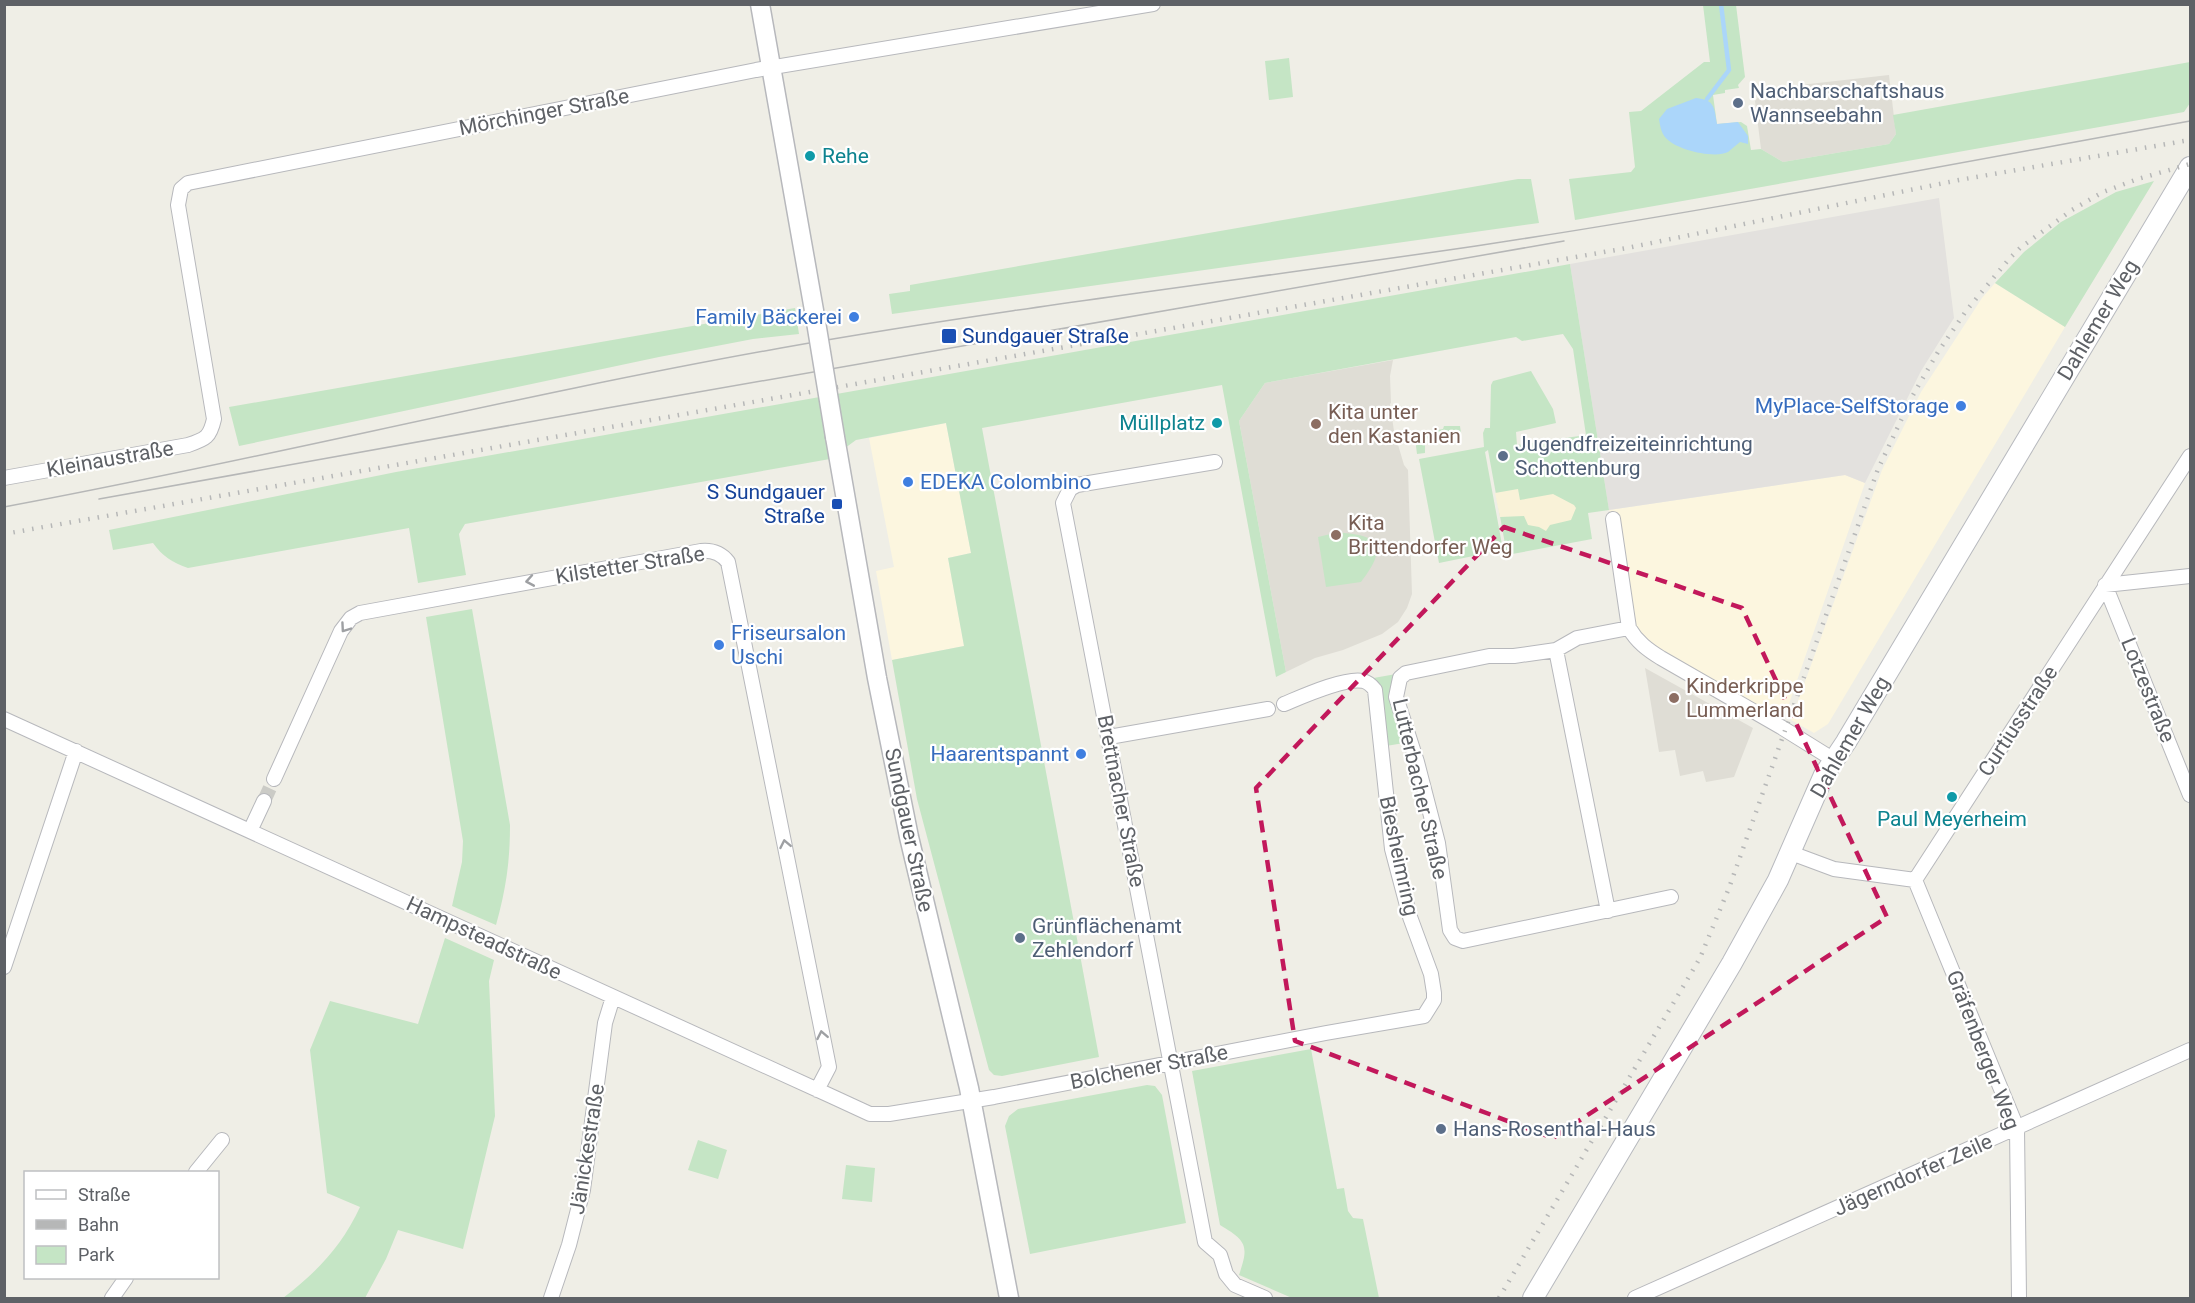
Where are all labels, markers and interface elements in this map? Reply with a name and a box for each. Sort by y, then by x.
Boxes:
place label: Nachbarschaftshaus Wannseebahn [1750,79,1945,127]
street label: Mörchinger Straße [457,84,631,140]
marker: Nachbarschaftshaus Wannseebahn [1731,96,1745,110]
place label: Rehe [822,144,869,168]
marker: Rehe [803,149,817,163]
street label: Dahlemer Weg [2053,255,2143,385]
place label: Family Bäckerei [695,305,842,329]
marker: Family Bäckerei [847,310,861,324]
place label: Sundgauer Straße [962,324,1129,348]
marker: Sundgauer Straße [940,327,958,345]
place label: MyPlace-SelfStorage [1755,394,1949,418]
marker: MyPlace-SelfStorage [1954,399,1968,413]
place label: Kita unter den Kastanien [1328,400,1461,448]
place label: Müllplatz [1119,411,1205,435]
marker: Müllplatz [1210,416,1224,430]
marker: Kita unter den Kastanien [1309,417,1323,431]
place label: Jugendfreizeiteinrichtung Schottenburg [1515,432,1753,480]
street label: Kleinaustraße [45,436,175,482]
marker: Jugendfreizeiteinrichtung Schottenburg [1496,449,1510,463]
place label: EDEKA Colombino [920,470,1091,494]
marker: EDEKA Colombino [901,475,915,489]
place label: S Sundgauer Straße [707,480,825,528]
marker: S Sundgauer Straße [830,497,844,511]
place label: Kita Brittendorfer Weg [1348,511,1513,559]
marker: Kita Brittendorfer Weg [1329,528,1343,542]
street label: Kilstetter Straße [554,541,706,589]
one-way arrow [526,575,535,587]
one-way arrow [341,621,352,632]
place label: Friseursalon Uschi [731,621,846,669]
street label: Lotzestraße [2116,634,2180,746]
marker: Friseursalon Uschi [712,638,726,652]
street label: Curtiusstraße [1973,661,2063,781]
street label: Dahlemer Weg [1806,672,1894,802]
place label: Kinderkrippe Lummerland [1686,674,1804,722]
marker: Kinderkrippe Lummerland [1667,691,1681,705]
street label: Lutterbacher Straße [1388,696,1452,882]
street label: Brettnacher Straße [1093,713,1149,889]
place label: Haarentspannt [931,742,1069,766]
street label: Sundgauer Straße [880,746,938,914]
marker: Haarentspannt [1074,747,1088,761]
marker: Paul Meyerheim [1945,790,1959,804]
street label: Biesheimring [1375,794,1423,918]
place label: Paul Meyerheim [1877,807,2027,831]
one-way arrow [779,839,792,849]
street label: Hampsteadstraße [403,892,565,984]
place label: Grünflächenamt Zehlendorf [1032,914,1182,962]
marker: Grünflächenamt Zehlendorf [1013,931,1027,945]
street label: Gräfenberger Weg [1942,967,2024,1133]
one-way arrow [816,1030,829,1040]
street label: Bolchener Straße [1068,1040,1230,1094]
street label: Jänickestraße [565,1082,609,1216]
place label: Hans-Rosenthal-Haus [1453,1117,1656,1141]
marker: Hans-Rosenthal-Haus [1434,1122,1448,1136]
street label: Jägerndorfer Zeile [1830,1129,1996,1221]
legend [24,1171,219,1279]
text: Straße [78,1184,130,1205]
text: Bahn [78,1214,119,1235]
text: Park [78,1244,115,1265]

